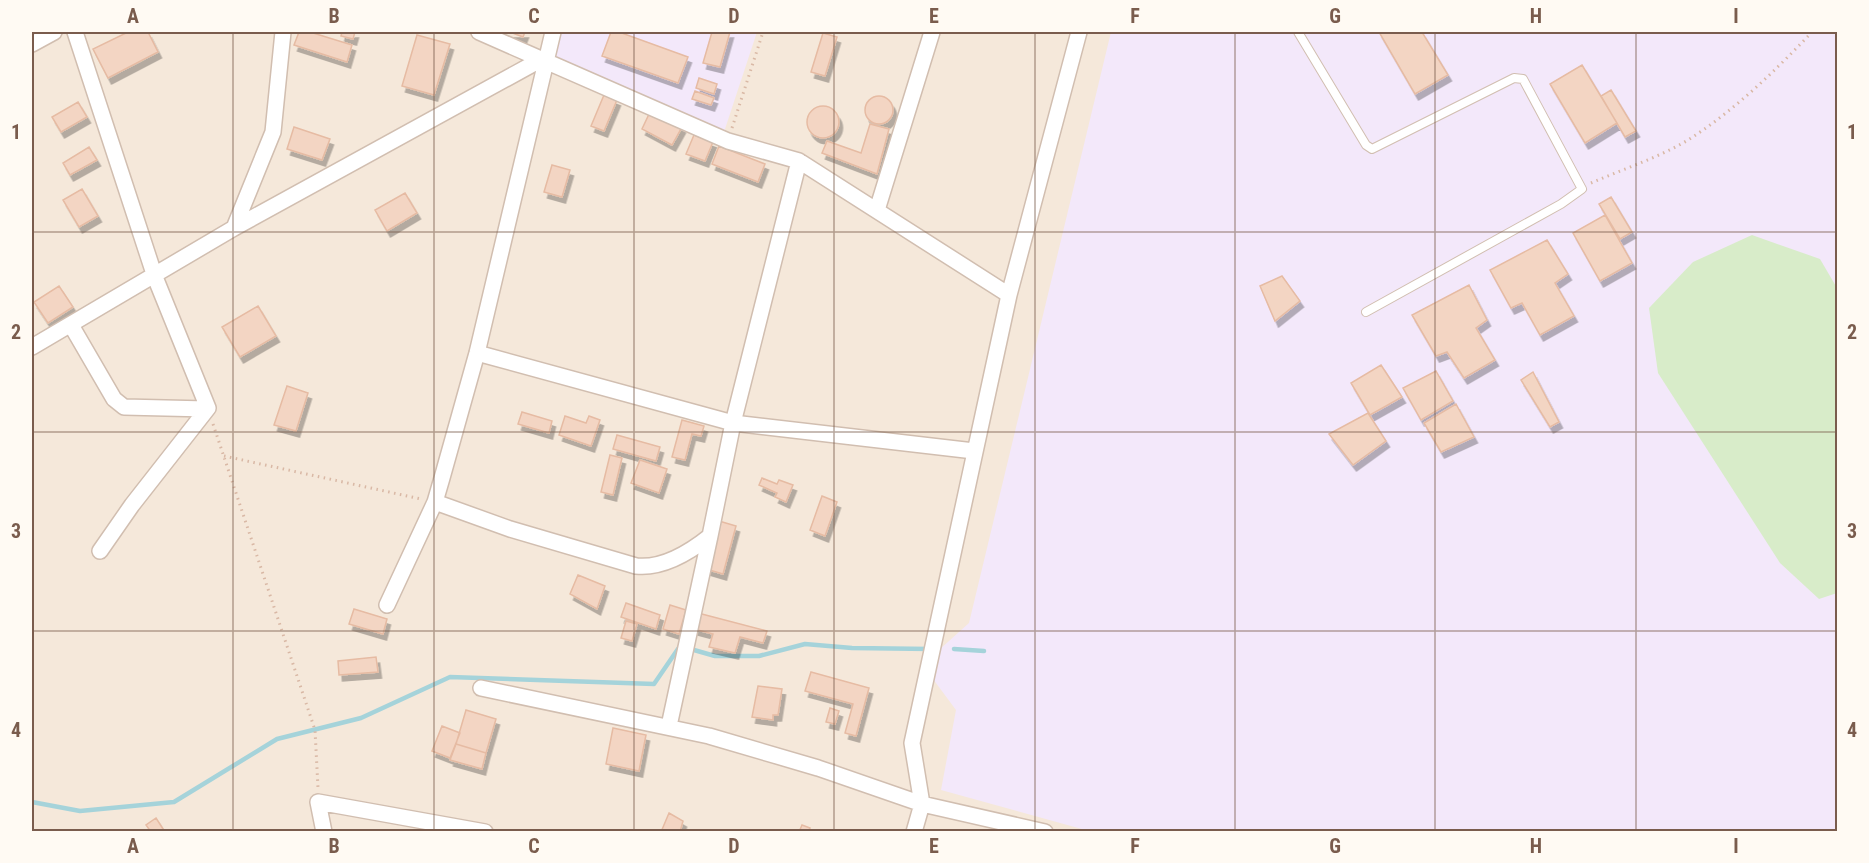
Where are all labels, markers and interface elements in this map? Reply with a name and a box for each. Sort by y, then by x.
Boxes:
text: A [127,4,139,28]
text: B [328,4,340,28]
text: C [528,4,540,28]
text: D [728,4,740,28]
text: E [929,4,939,28]
text: F [1130,4,1140,28]
text: G [1329,4,1341,28]
text: H [1530,4,1542,28]
text: I [1733,4,1739,28]
text: 1 [11,120,21,144]
text: 1 [1847,120,1857,144]
text: 2 [11,320,21,344]
text: 2 [1847,320,1857,344]
text: 3 [11,519,21,543]
text: 3 [1847,519,1857,543]
text: 4 [11,718,21,742]
text: 4 [1847,718,1857,742]
text: A [127,834,139,858]
text: B [328,834,340,858]
text: C [528,834,540,858]
text: D [728,834,740,858]
text: E [929,834,939,858]
text: F [1130,834,1140,858]
text: G [1329,834,1341,858]
text: H [1530,834,1542,858]
text: I [1733,834,1739,858]

